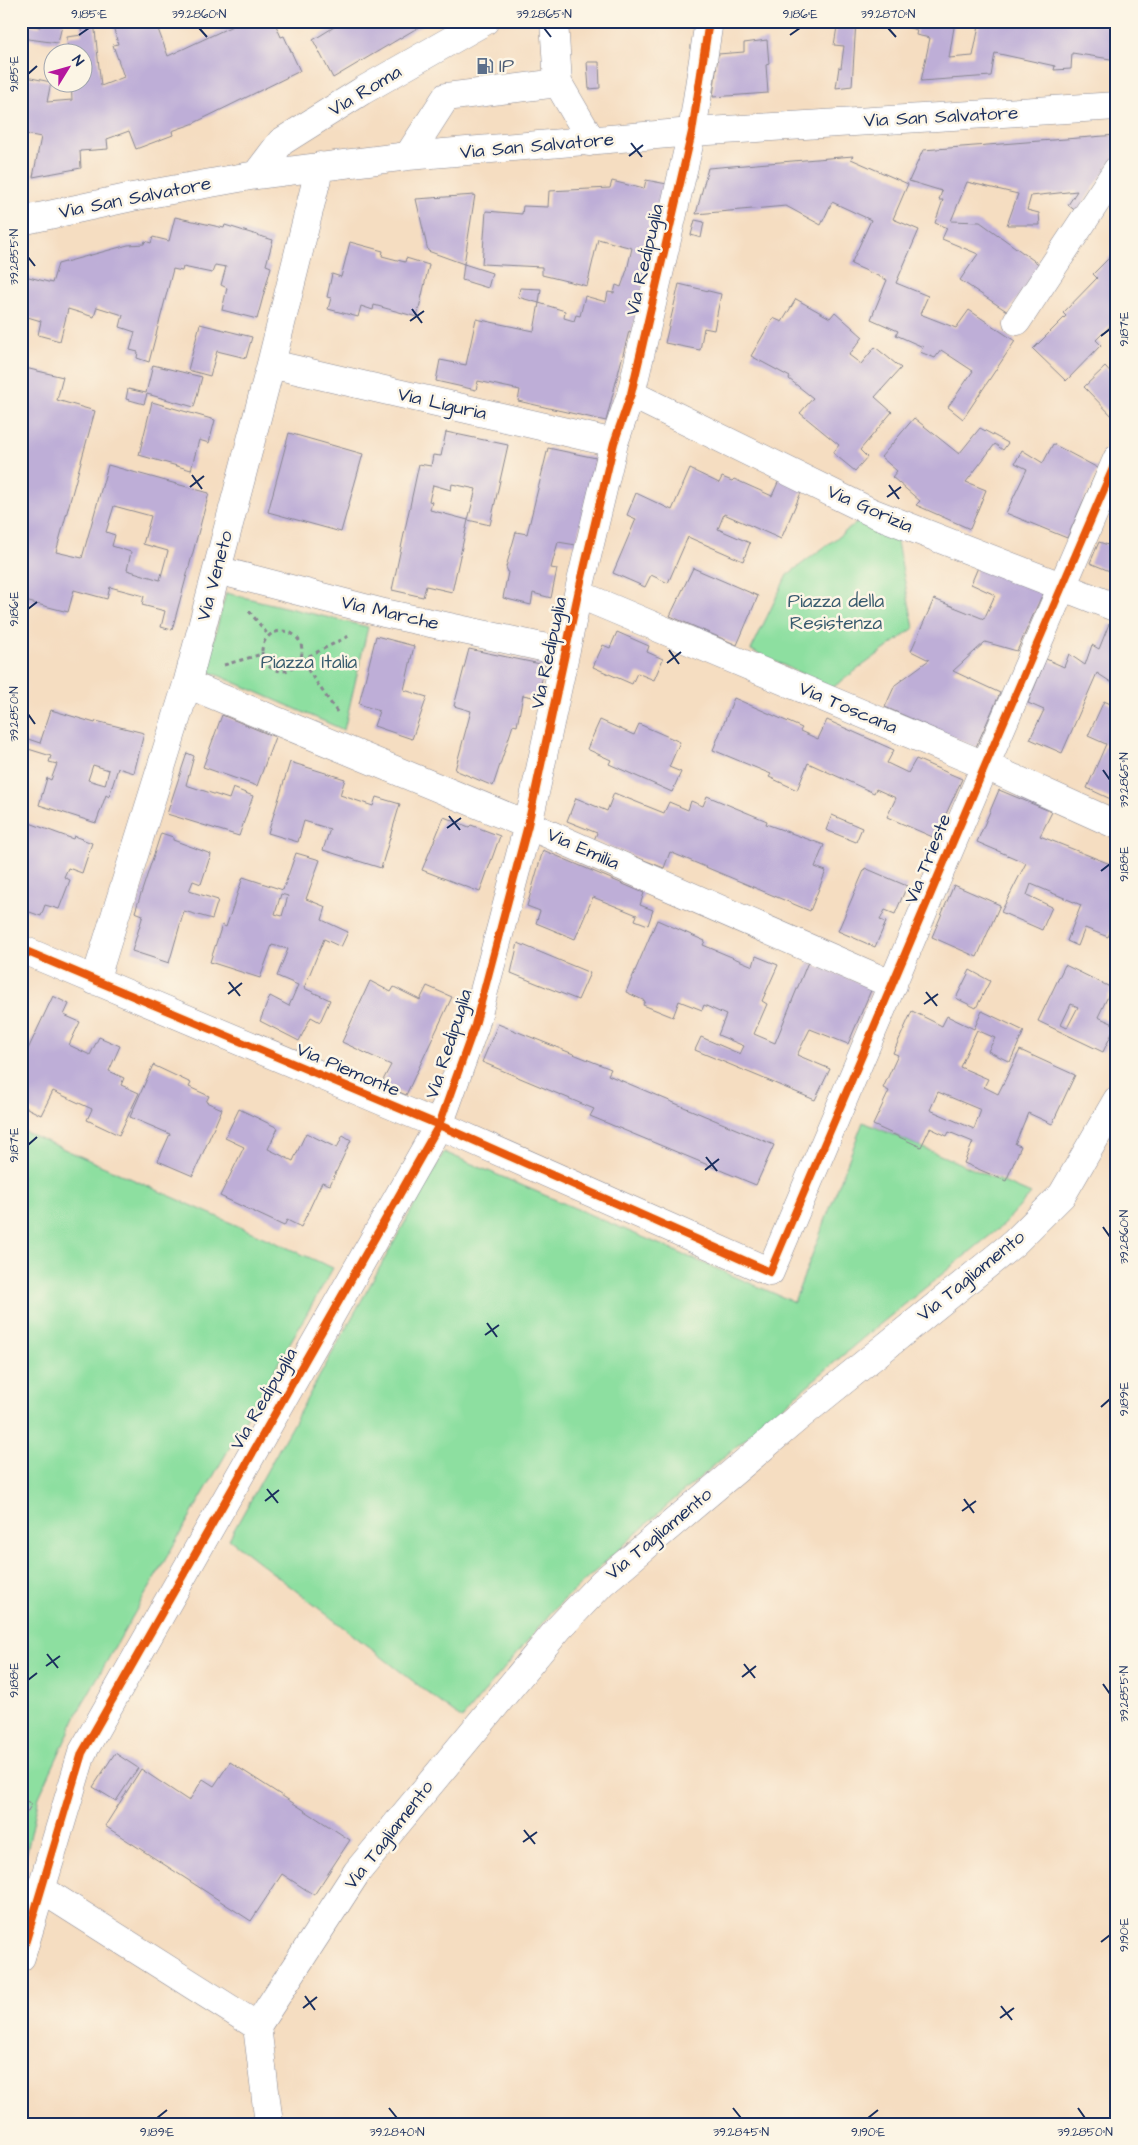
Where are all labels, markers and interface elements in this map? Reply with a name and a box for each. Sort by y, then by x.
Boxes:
text: 9.185°E [71,6,107,23]
text: 39.2860°N [172,6,227,23]
text: 39.2865°N [516,6,572,23]
text: 9.186°E [782,6,818,23]
text: 39.2870°N [861,6,916,23]
north arrow [42,42,92,92]
text: N [67,51,88,70]
place label: IP [499,53,514,80]
text: 9.185°E [6,56,23,92]
fuel station icon: IP [475,56,495,76]
street label: Via Roma [323,58,407,123]
street label: Via San Salvatore [863,99,1019,135]
street label: Via San Salvatore [459,126,615,166]
street label: Via San Salvatore [57,170,213,226]
street label: Via Redipuglia [619,201,672,319]
text: 39.2855°N [6,228,23,285]
text: 9.187°E [1116,312,1133,346]
street label: Via Liguria [395,381,489,428]
street label: Via Gorizia [823,478,917,540]
street label: Via Veneto [190,528,240,624]
park label: Piazza della Resistenza [788,588,885,637]
street label: Via Marche [338,589,442,637]
text: 9.186°E [6,591,23,627]
street label: Via Redipuglia [524,594,575,712]
park label: Piazza Italia [261,649,358,676]
street label: Via Toscana [794,675,902,741]
text: 39.2850°N [6,686,23,742]
text: 39.2865°N [1116,752,1133,808]
street label: Via Trieste [898,810,958,908]
street label: Via Emilia [543,821,624,877]
text: 9.188°E [1116,846,1133,882]
street label: Via Redipuglia [419,985,481,1103]
street label: Via Piemonte [292,1036,404,1104]
text: 9.187°E [6,1128,23,1162]
text: 39.2860°N [1116,1209,1133,1264]
street label: Via Tagliamento [911,1224,1032,1329]
street label: Via Redipuglia [224,1343,305,1456]
text: 9.189°E [1116,1382,1133,1416]
street label: Via Tagliamento [600,1481,719,1587]
text: 9.188°E [6,1662,23,1698]
text: 39.2855°N [1116,1665,1133,1722]
street label: Via Tagliamento [338,1775,441,1896]
text: 9.190°E [1116,1918,1133,1952]
text: 9.189°E [140,2124,174,2141]
text: 39.2840°N [369,2124,425,2141]
text: 39.2845°N [713,2124,770,2141]
text: 9.190°E [851,2124,885,2141]
text: 39.2850°N [1057,2124,1113,2141]

